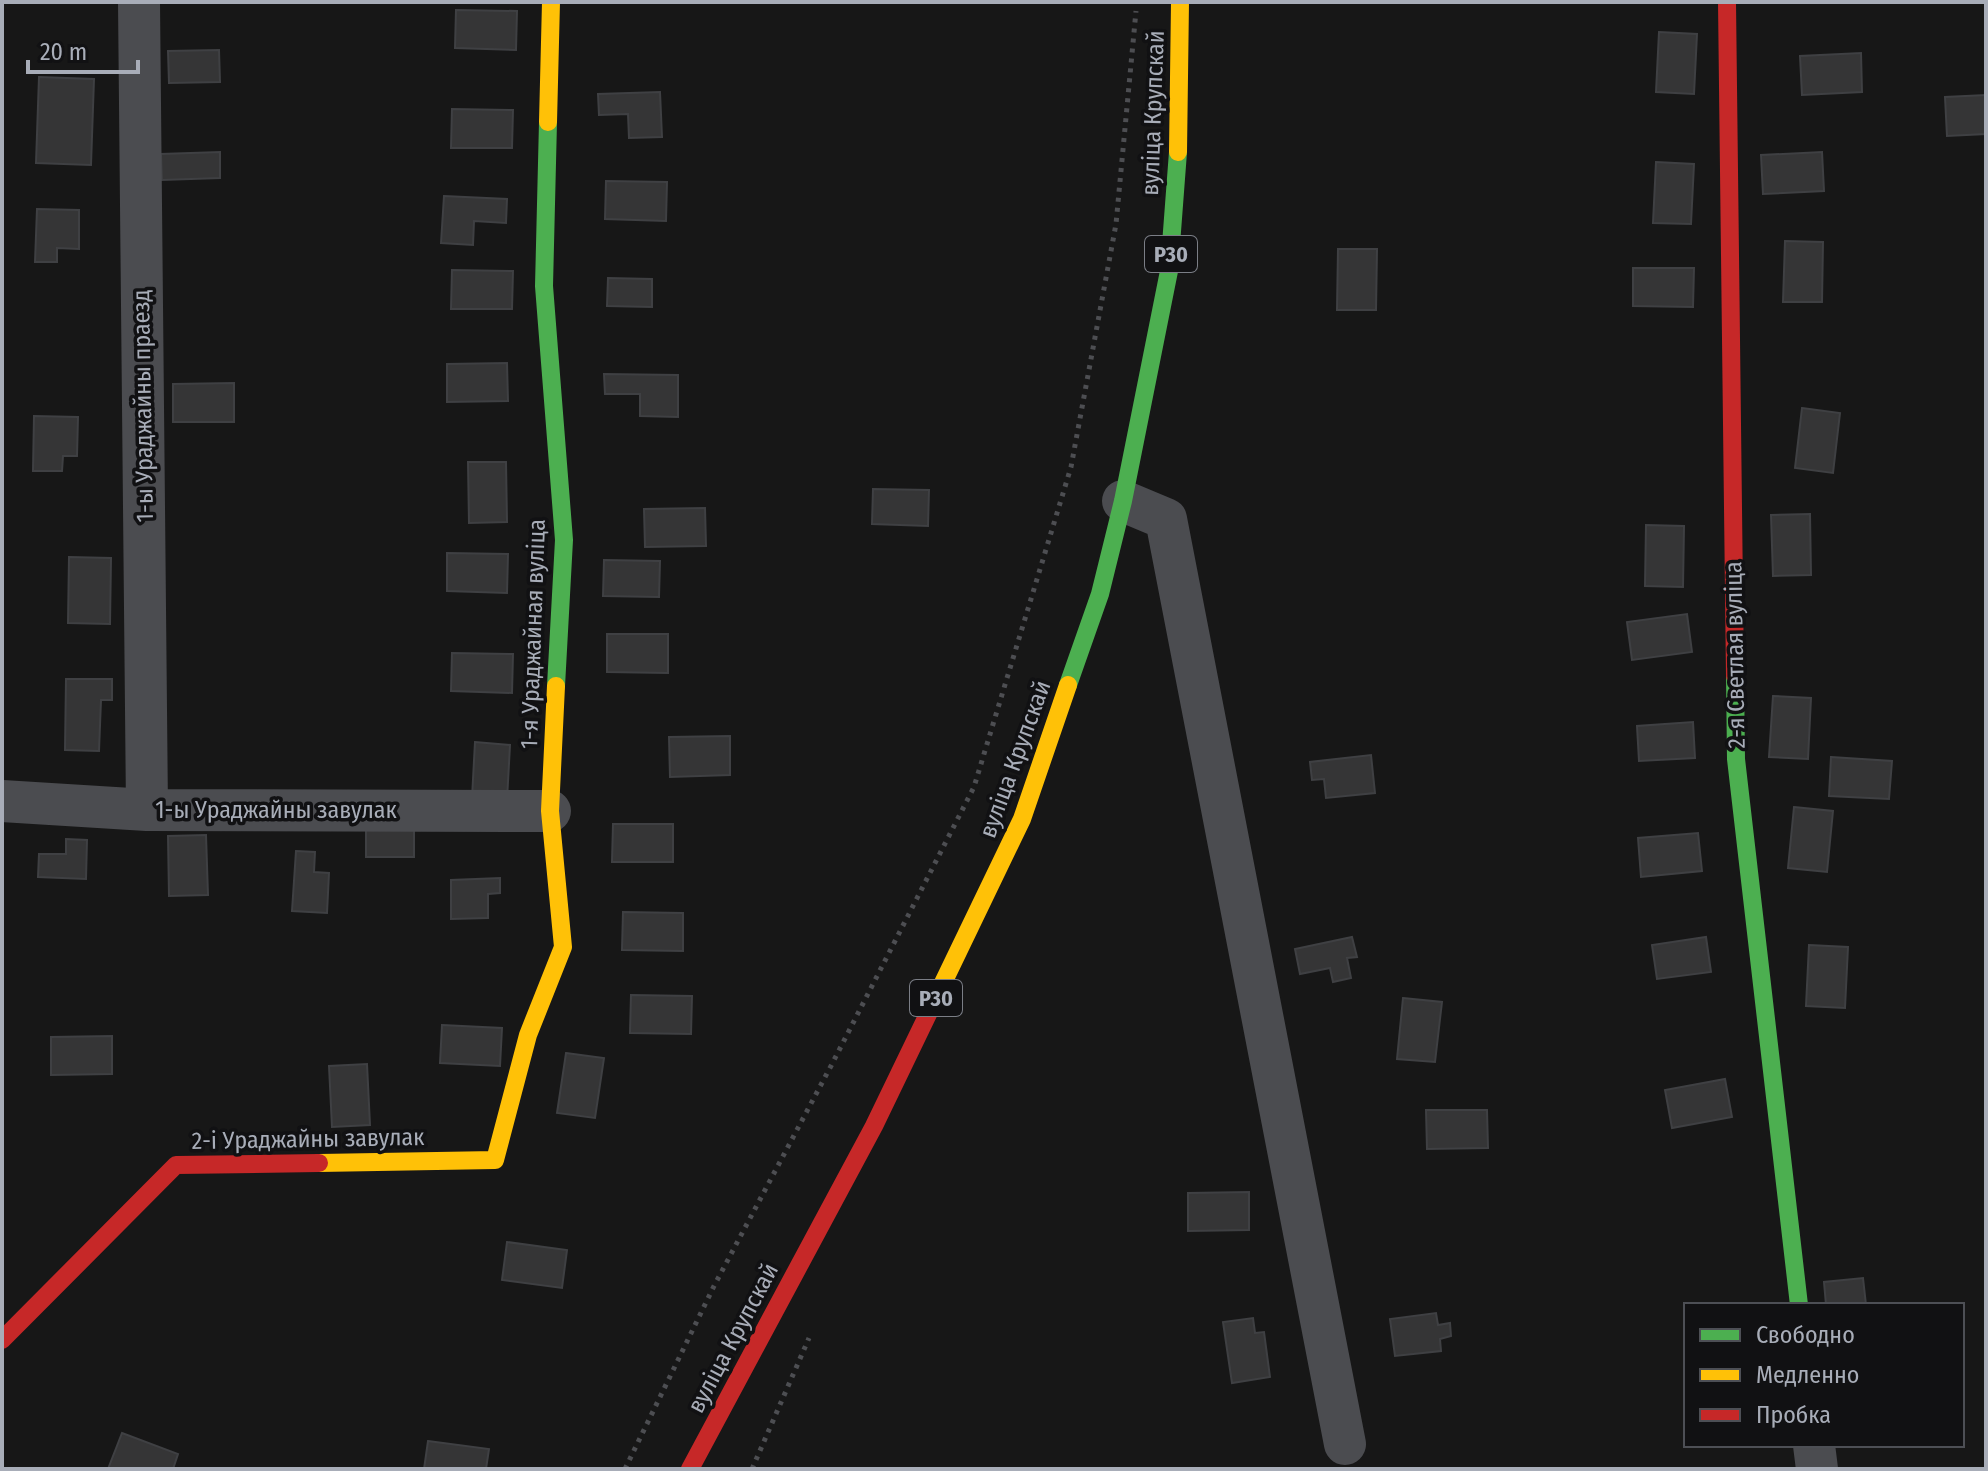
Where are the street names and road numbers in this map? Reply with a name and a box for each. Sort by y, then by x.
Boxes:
street label: вуліца Крупскай [1136,30,1170,196]
road number: Р30 [1145,236,1197,272]
street label: 1-ы Ураджайны праезд [127,289,159,523]
street label: 1-я Ураджайная вуліца [515,518,551,750]
street label: 2-я Светлая вуліца [1719,561,1751,749]
street label: вуліца Крупскай [974,677,1056,841]
street label: 1-ы Ураджайны завулак [155,796,398,824]
road number: Р30 [910,980,962,1016]
street label: 2-і Ураджайны завулак [191,1123,425,1155]
street label: вуліца Крупскай [682,1258,784,1418]

